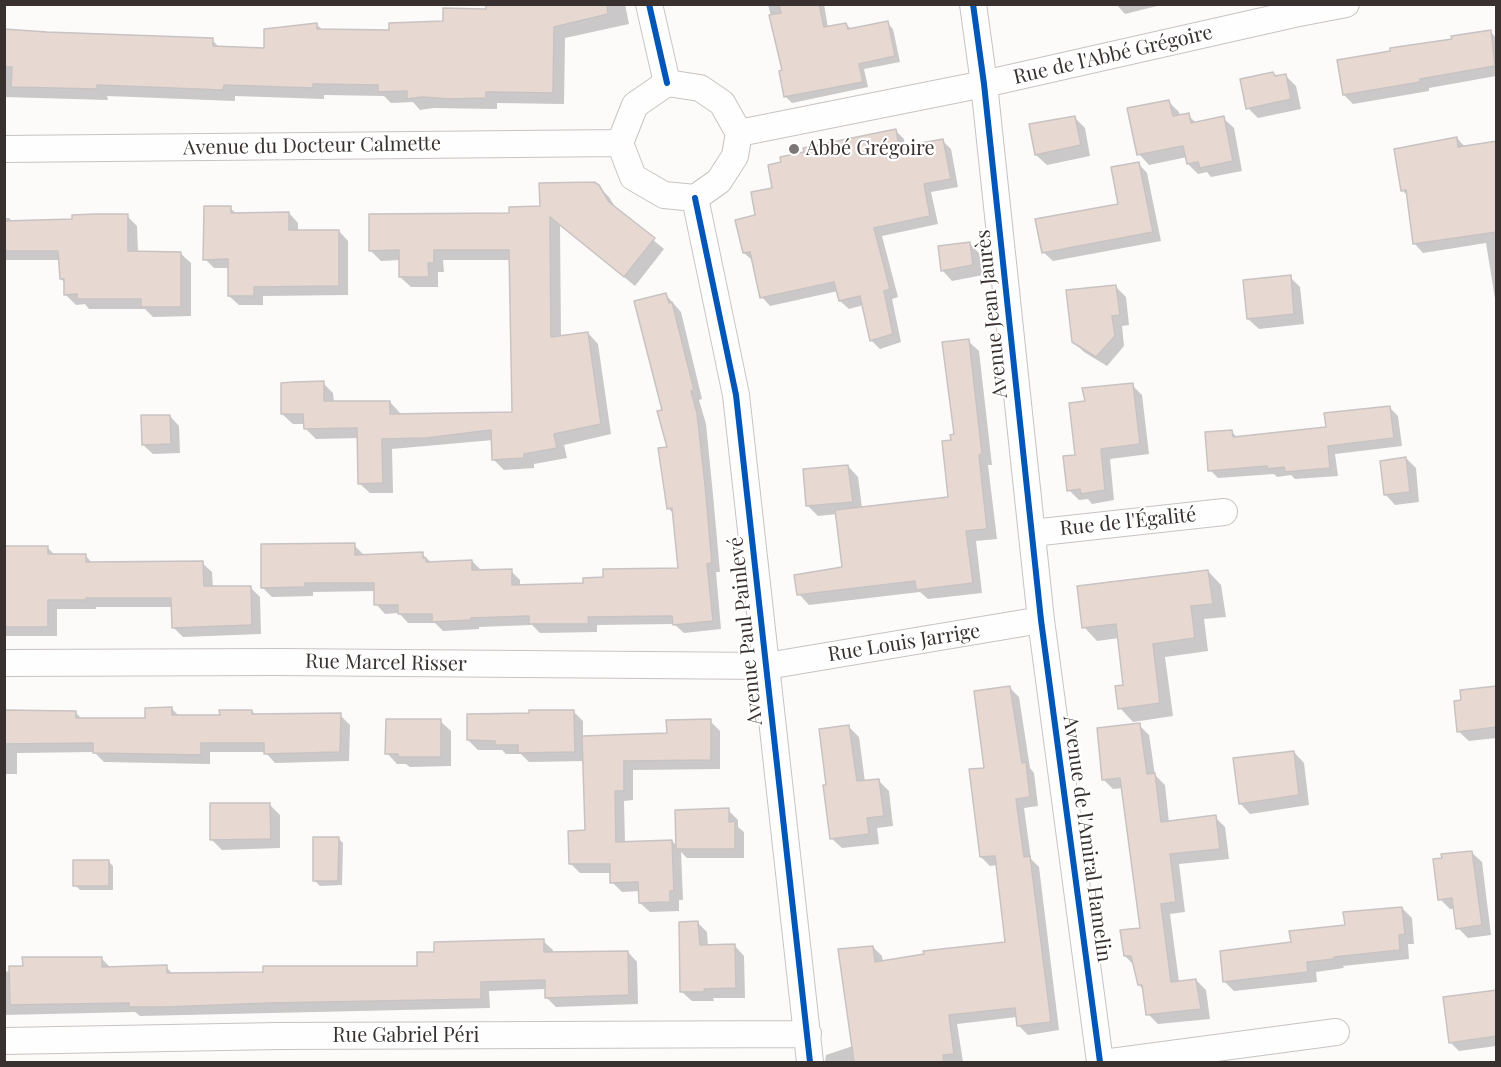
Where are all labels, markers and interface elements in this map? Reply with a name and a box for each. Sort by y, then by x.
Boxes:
street label: Rue de l'Abbé Grégoire [1011,20,1215,90]
street label: Avenue du Docteur Calmette [183,132,441,160]
place label: Abbé Grégoire [806,137,935,161]
marker: Abbé Grégoire [787,142,801,156]
street label: Avenue Jean Jaurès [971,229,1013,399]
street label: Rue de l'Égalité [1059,503,1197,541]
street label: Avenue Paul Painlevé [724,536,768,726]
street label: Rue Louis Jarrige [826,619,982,667]
street label: Rue Marcel Risser [305,650,467,676]
street label: Avenue de l'Amiral Hamelin [1058,714,1116,964]
street label: Rue Gabriel Péri [333,1024,479,1048]

